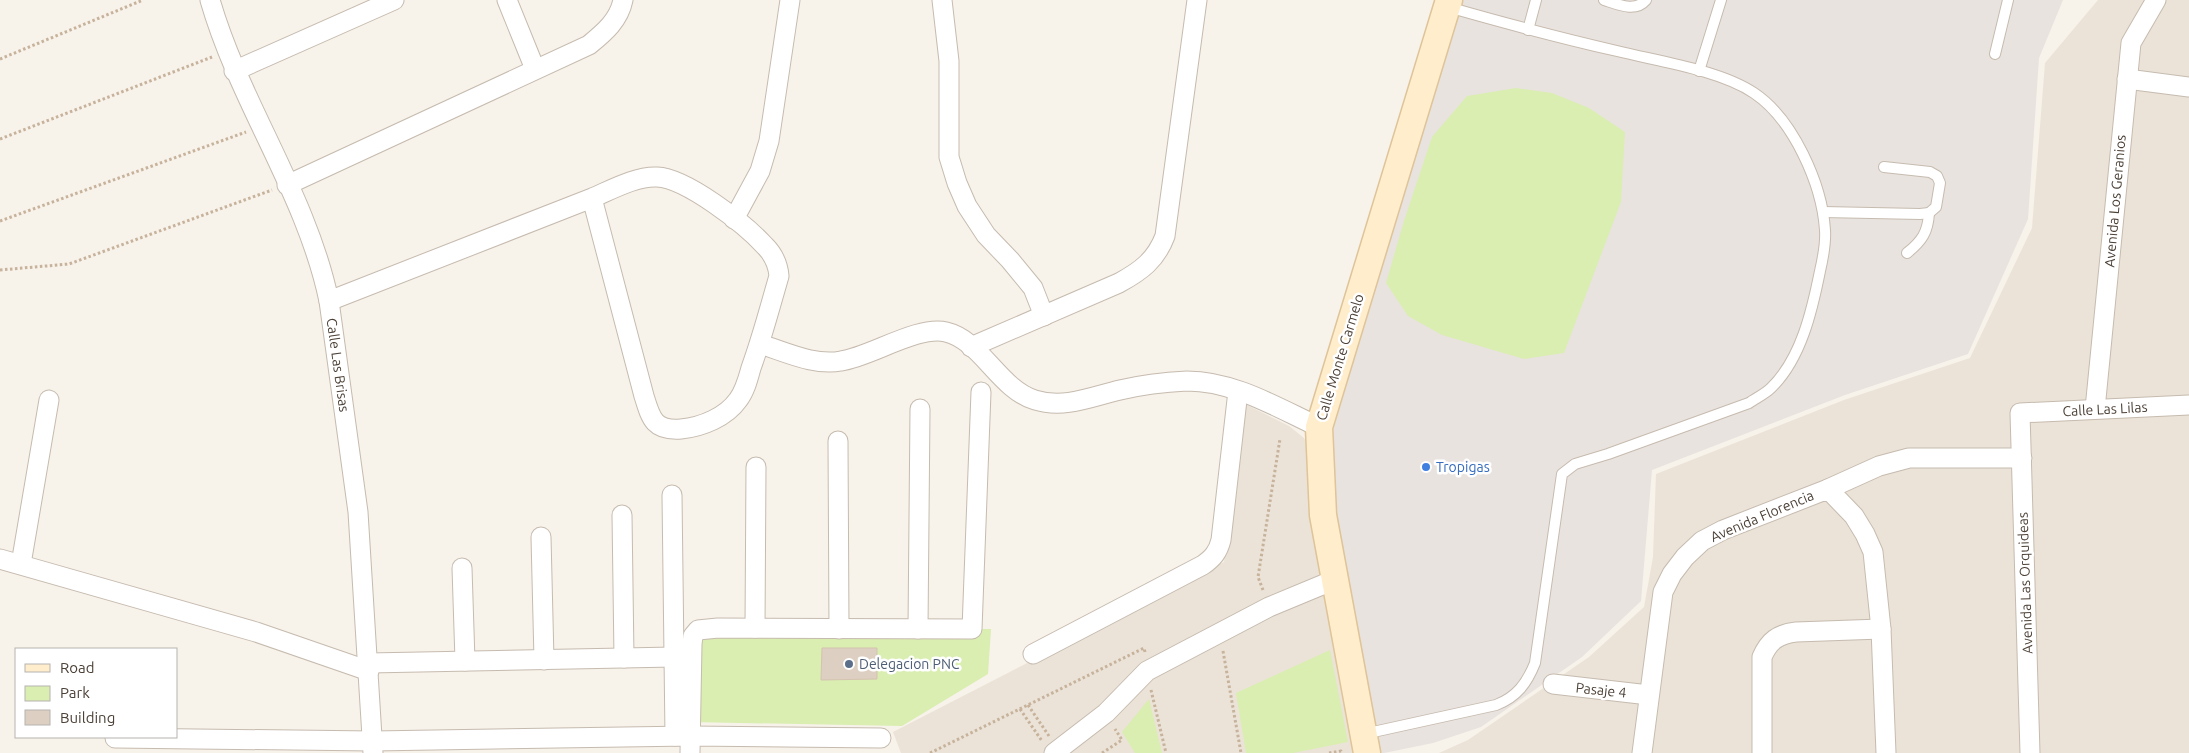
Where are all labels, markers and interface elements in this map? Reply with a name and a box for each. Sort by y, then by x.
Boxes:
street label: Avenida Los Geranios [2101,134,2129,268]
street label: Calle Monte Carmelo [1313,292,1367,422]
street label: Calle Las Brisas [323,317,353,413]
street label: Calle Las Lilas [2062,399,2148,419]
place label: Tropigas [1436,459,1490,475]
marker: Tropigas [1420,461,1432,473]
street label: Avenida Florencia [1708,487,1816,545]
street label: Avenida Las Orquideas [2015,512,2035,654]
legend [15,648,178,738]
place label: Delegacion PNC [859,656,960,672]
marker: Delegacion PNC [843,658,855,670]
text: Road [60,659,95,676]
street label: Pasaje 4 [1575,679,1627,701]
text: Park [60,684,90,701]
text: Building [60,709,115,726]

